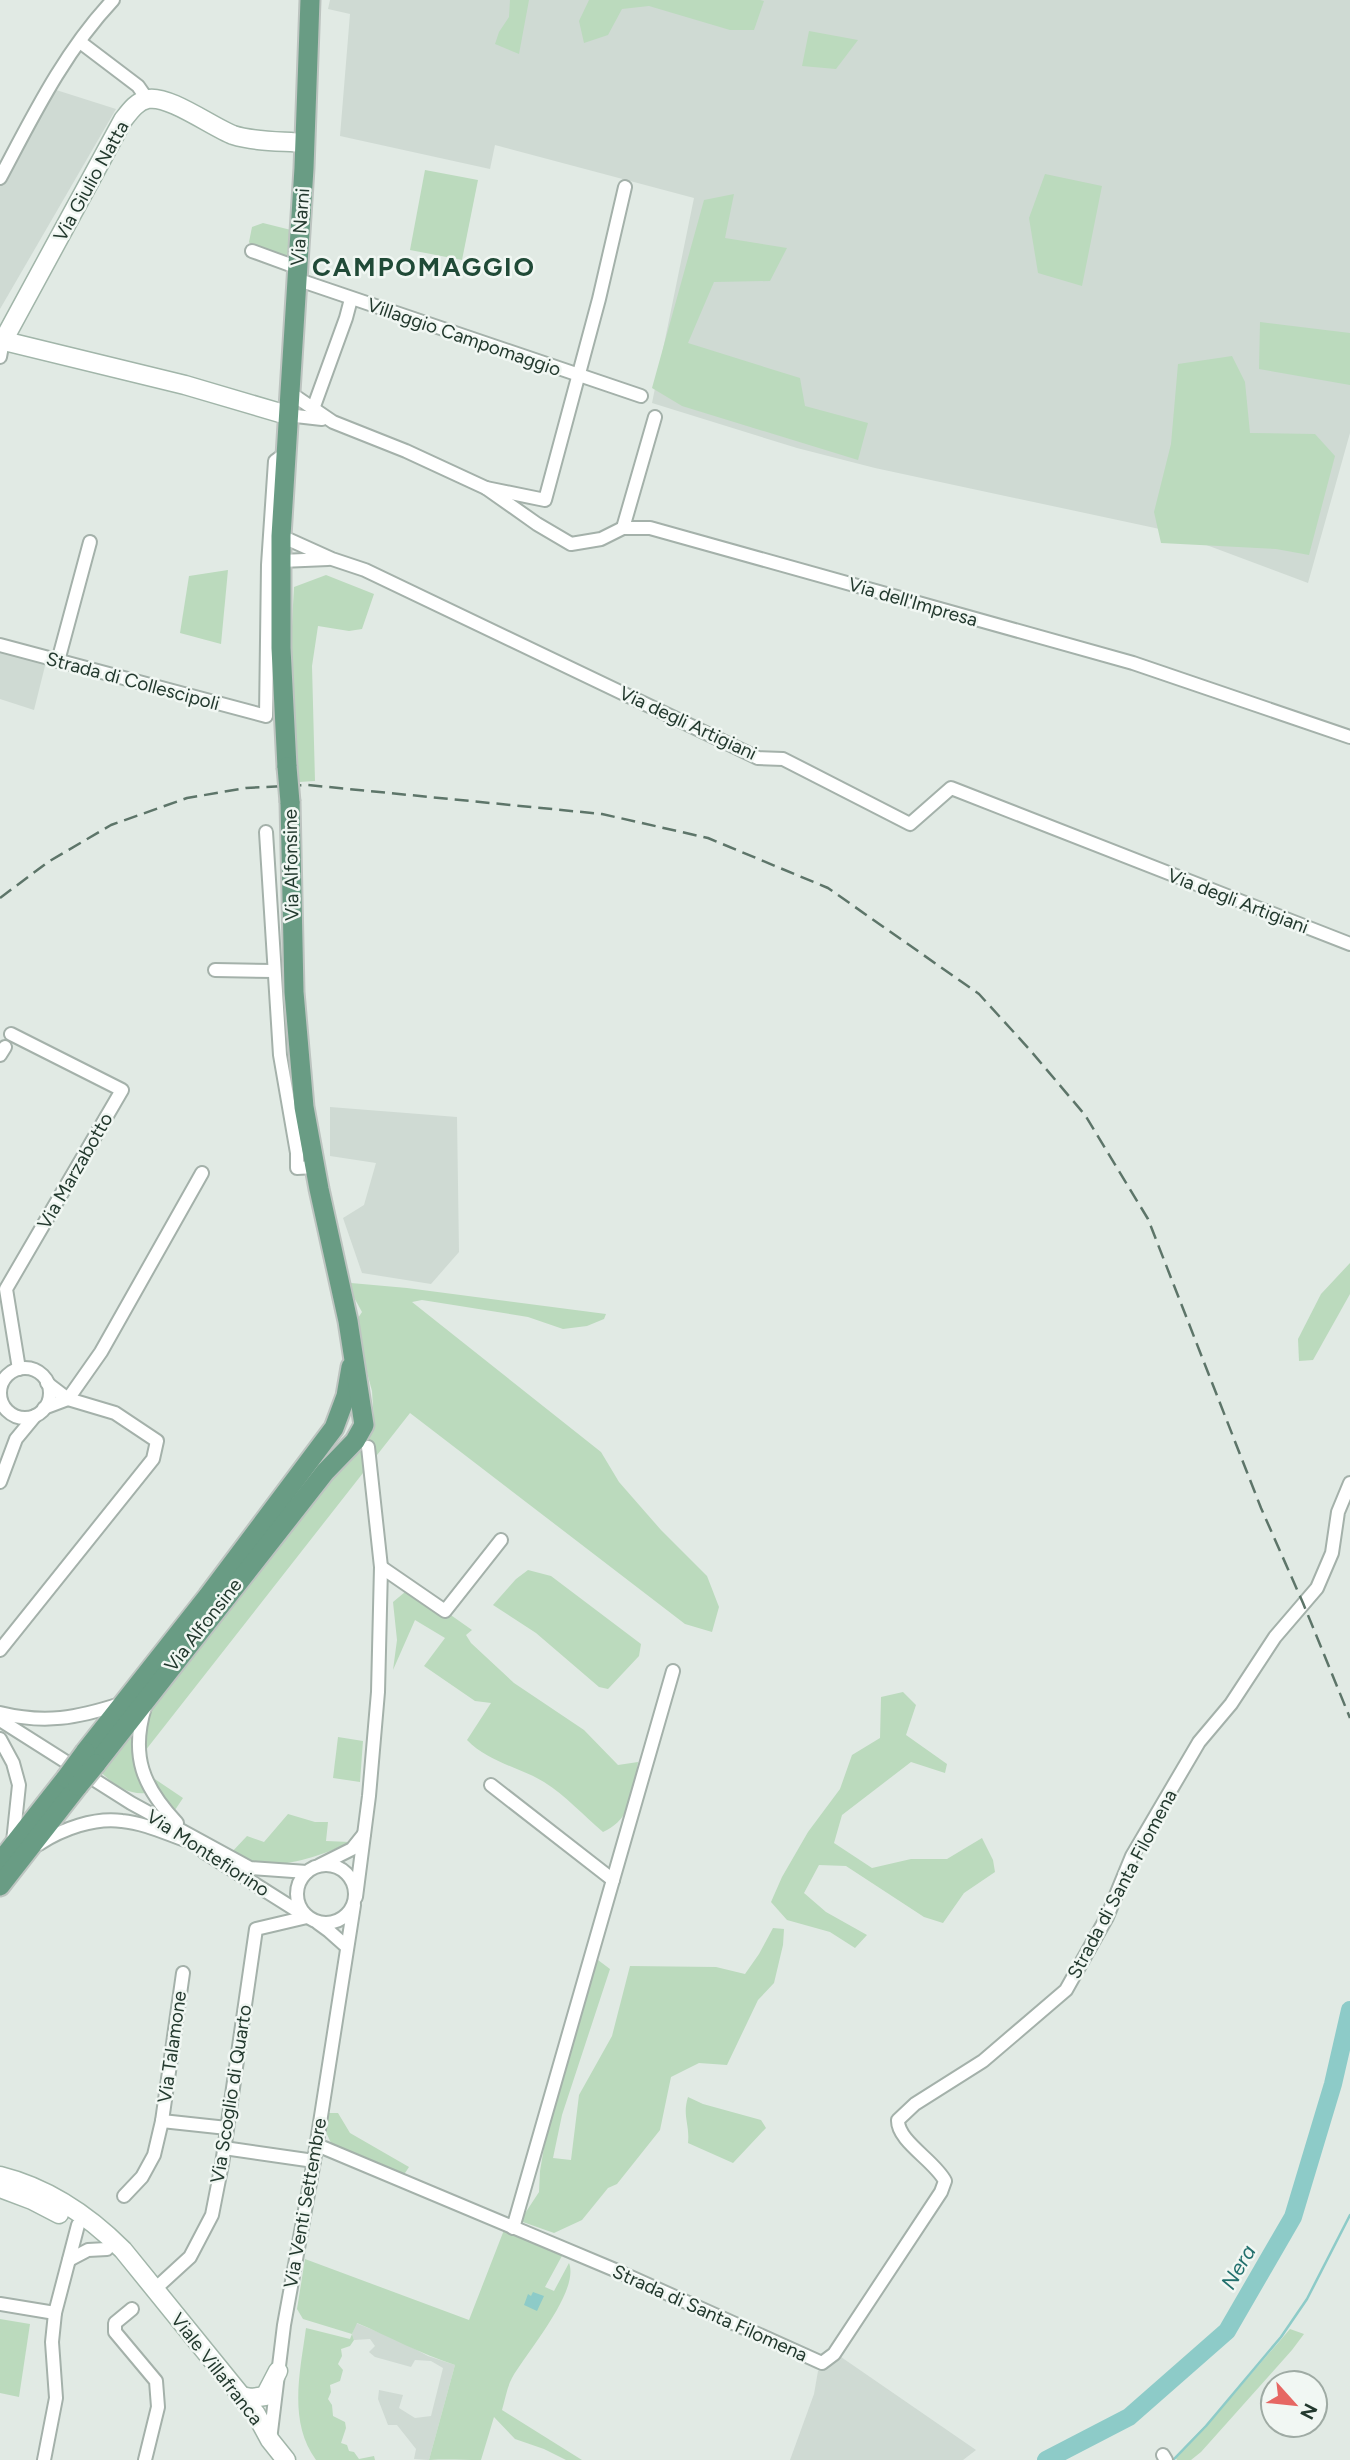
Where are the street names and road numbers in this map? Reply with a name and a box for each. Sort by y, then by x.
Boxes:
street label: Via Giulio Natta [48,117,134,245]
street label: Via Narni [286,187,314,267]
street label: Villaggio Campomaggio [364,293,564,381]
street label: Via dell'Impresa [846,573,980,631]
street label: Strada di Collescipoli [44,647,222,715]
street label: Via degli Artigiani [616,681,760,765]
street label: Via Alfonsine [279,809,303,921]
street label: Via degli Artigiani [1164,864,1312,938]
street label: Via Marzabotto [32,1109,118,1233]
street label: Via Alfonsine [160,1574,246,1676]
street label: Strada di Santa Filomena [1062,1785,1182,1983]
street label: Via Montefiorino [142,1805,274,1901]
street label: Via Talamone [153,1989,191,2105]
street label: Via Scoglio di Quarto [206,2003,256,2185]
street label: Via Venti Settembre [279,2116,331,2290]
street label: Strada di Santa Filomena [609,2260,811,2366]
street label: Viale Villafranca [166,2308,268,2430]

